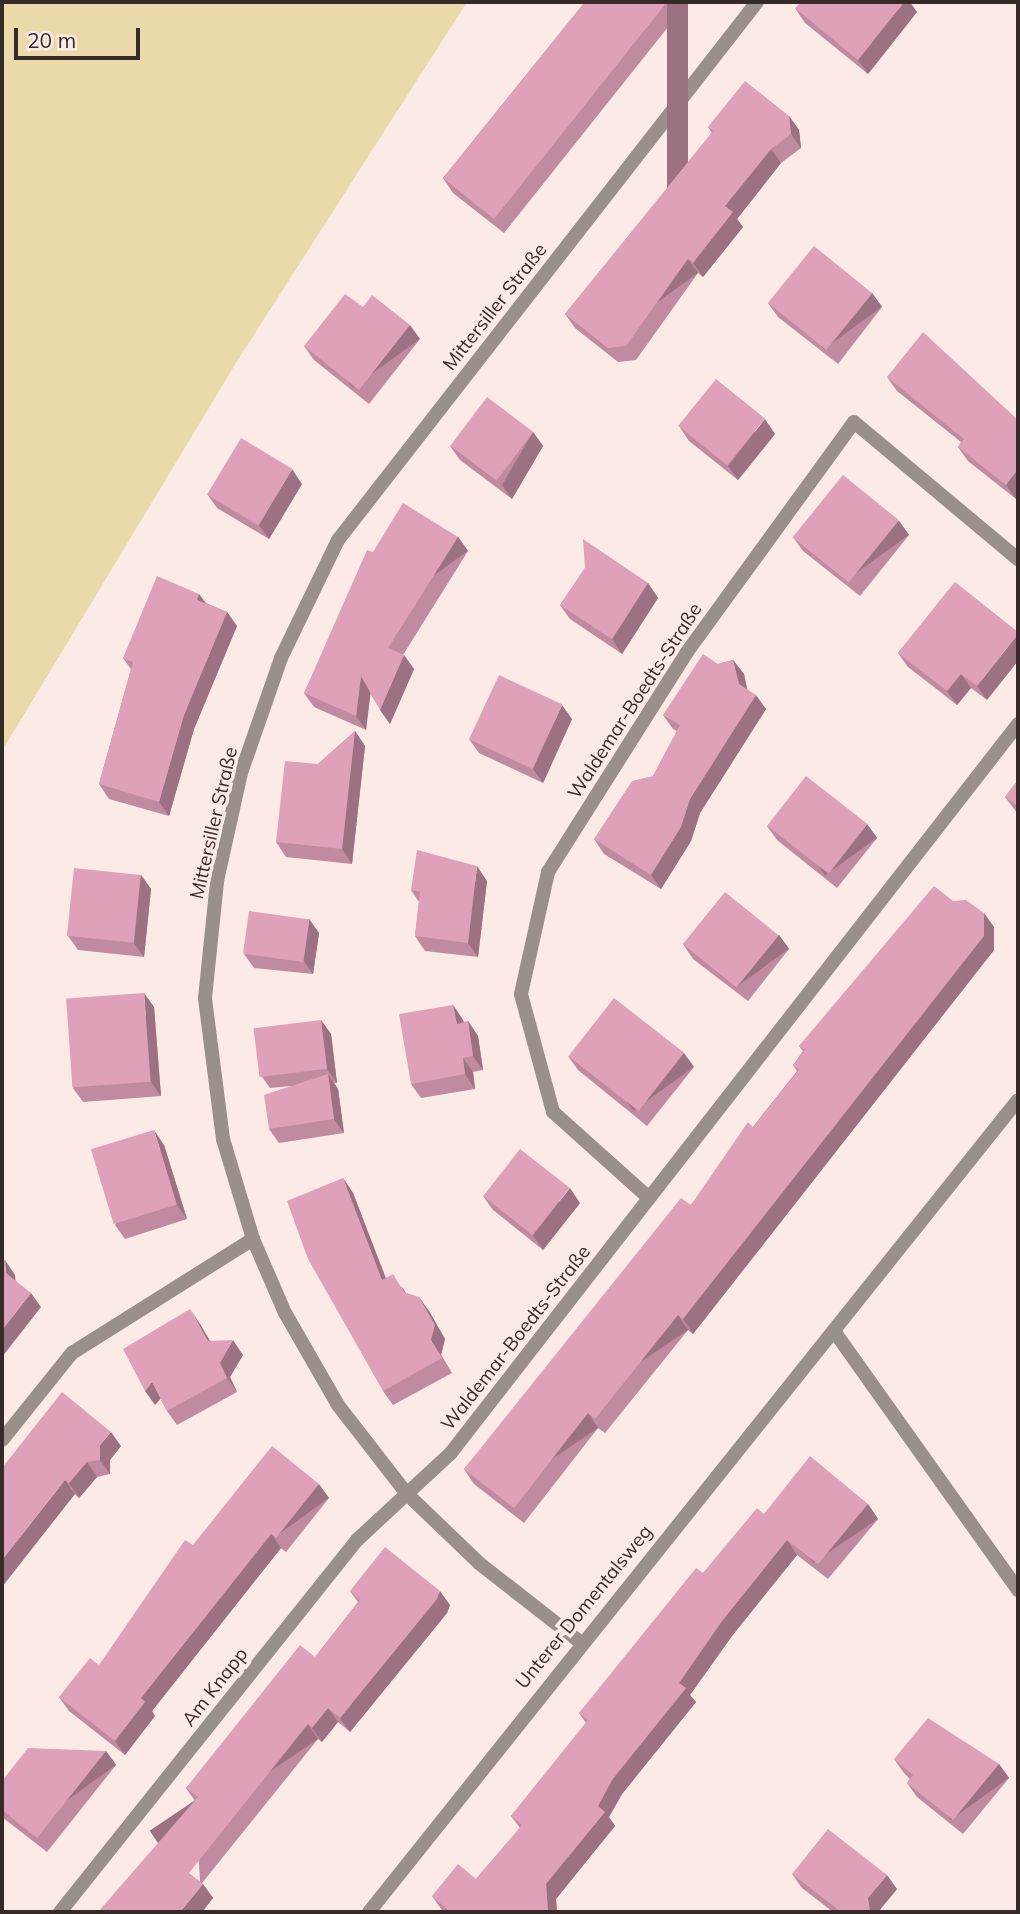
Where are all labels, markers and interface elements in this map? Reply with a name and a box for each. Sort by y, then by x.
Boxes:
scale bar [18,14,144,58]
text: 20 m [27,27,76,53]
street label: Mittersiller Straße [438,239,552,375]
street label: Waldemar-Boedts-Straße [563,599,707,803]
street label: Mittersiller Straße [185,745,243,901]
street label: Waldemar-Boedts-Straße [437,1241,595,1435]
street label: Unterer Domentalsweg [511,1521,657,1693]
street label: Am Knapp [177,1643,253,1731]

